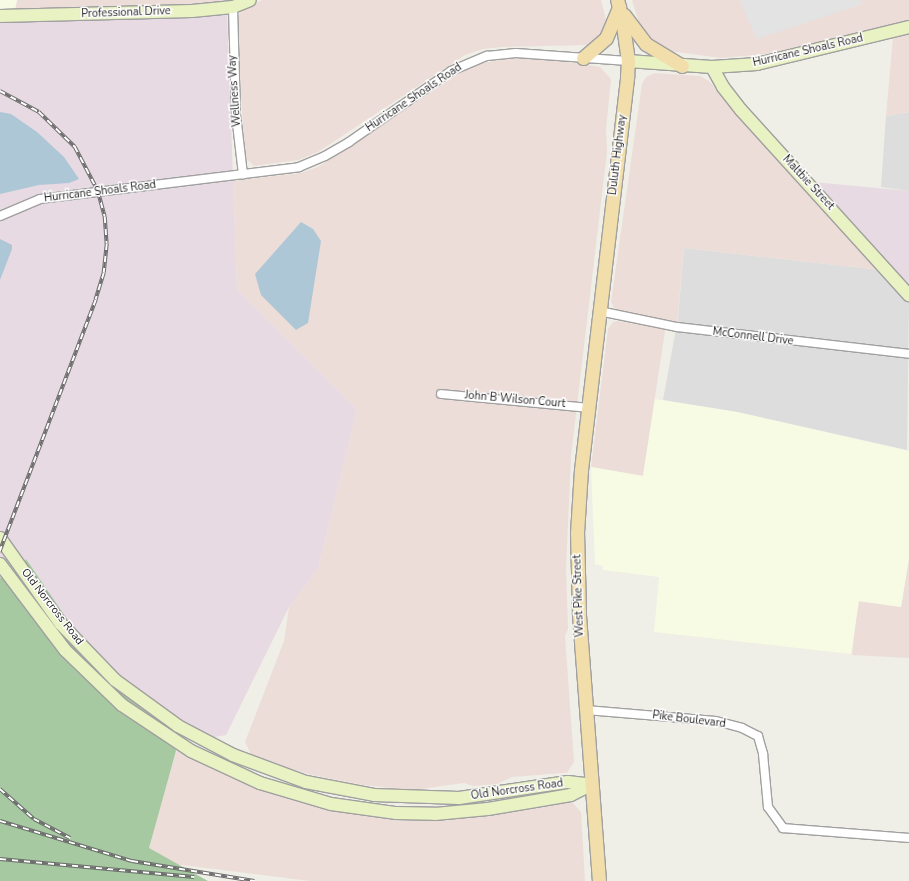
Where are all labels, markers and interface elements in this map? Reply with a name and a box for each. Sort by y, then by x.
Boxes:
street label: Professional Drive [81,5,171,21]
street label: Hurricane Shoals Road [752,32,864,70]
street label: Wellness Way [226,55,244,127]
street label: Hurricane Shoals Road [364,61,464,135]
street label: Duluth Highway [607,114,629,196]
street label: Maltbie Street [779,153,837,213]
street label: Hurricane Shoals Road [43,179,157,205]
street label: McConnell Drive [712,325,794,349]
street label: John B Wilson Court [464,389,566,411]
street label: West Pike Street [571,554,587,638]
street label: Old Norcross Road [18,566,86,648]
street label: Pike Boulevard [652,709,726,731]
street label: Old Norcross Road [470,777,564,803]

